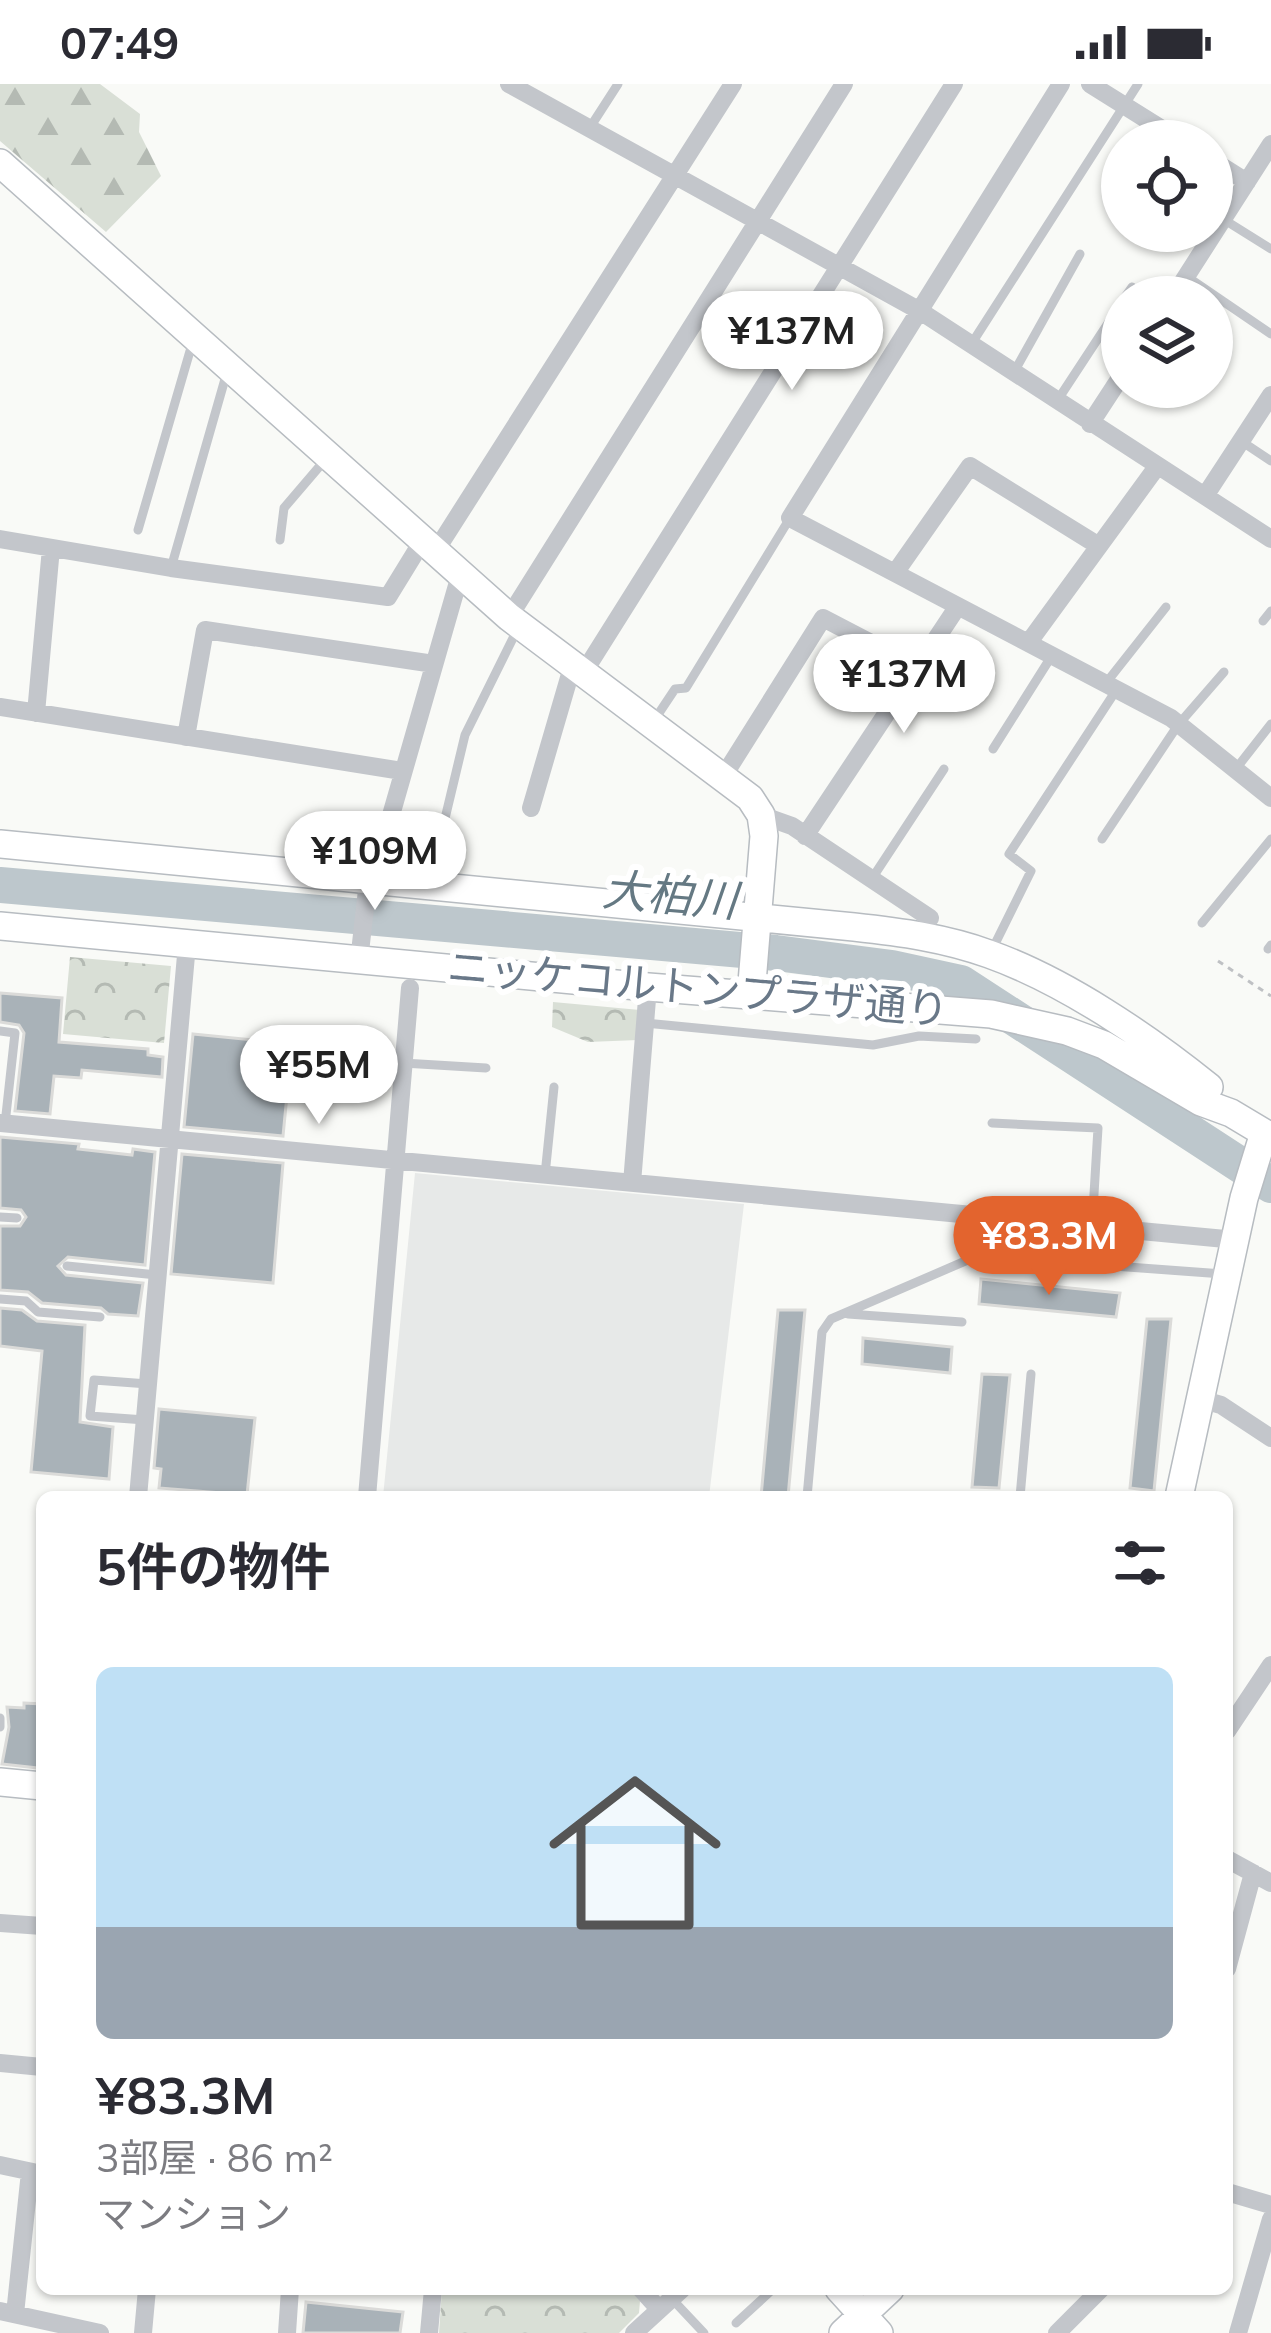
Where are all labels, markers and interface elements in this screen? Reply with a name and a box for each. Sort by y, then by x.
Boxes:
text: 07:49 [60,14,179,70]
map controls [1101,120,1233,408]
button: locate [1101,120,1233,252]
button: layers [1101,276,1233,408]
pin: ¥137M [708,291,876,393]
text: ¥137M [728,305,856,354]
pin: ¥137M [820,634,988,736]
text: ¥137M [840,648,968,697]
pin: ¥109M [291,811,459,913]
text: ¥109M [311,825,439,874]
water label: 大柏川 [600,860,744,928]
street label: ニッケコルトンプラザ通り [445,939,951,1036]
pin: ¥55M [248,1025,390,1127]
text: ¥55M [267,1039,371,1088]
pin: ¥83.3M [951,1196,1147,1298]
text: ¥83.3M [980,1210,1118,1259]
icon: filters [1107,1530,1173,1596]
text: 5件の物件 [96,1534,331,1598]
icon: home [527,1745,743,1961]
text: ¥83.3M [96,2063,275,2127]
text: 3部屋 · 86 m² [96,2133,333,2182]
text: マンション [96,2189,291,2238]

